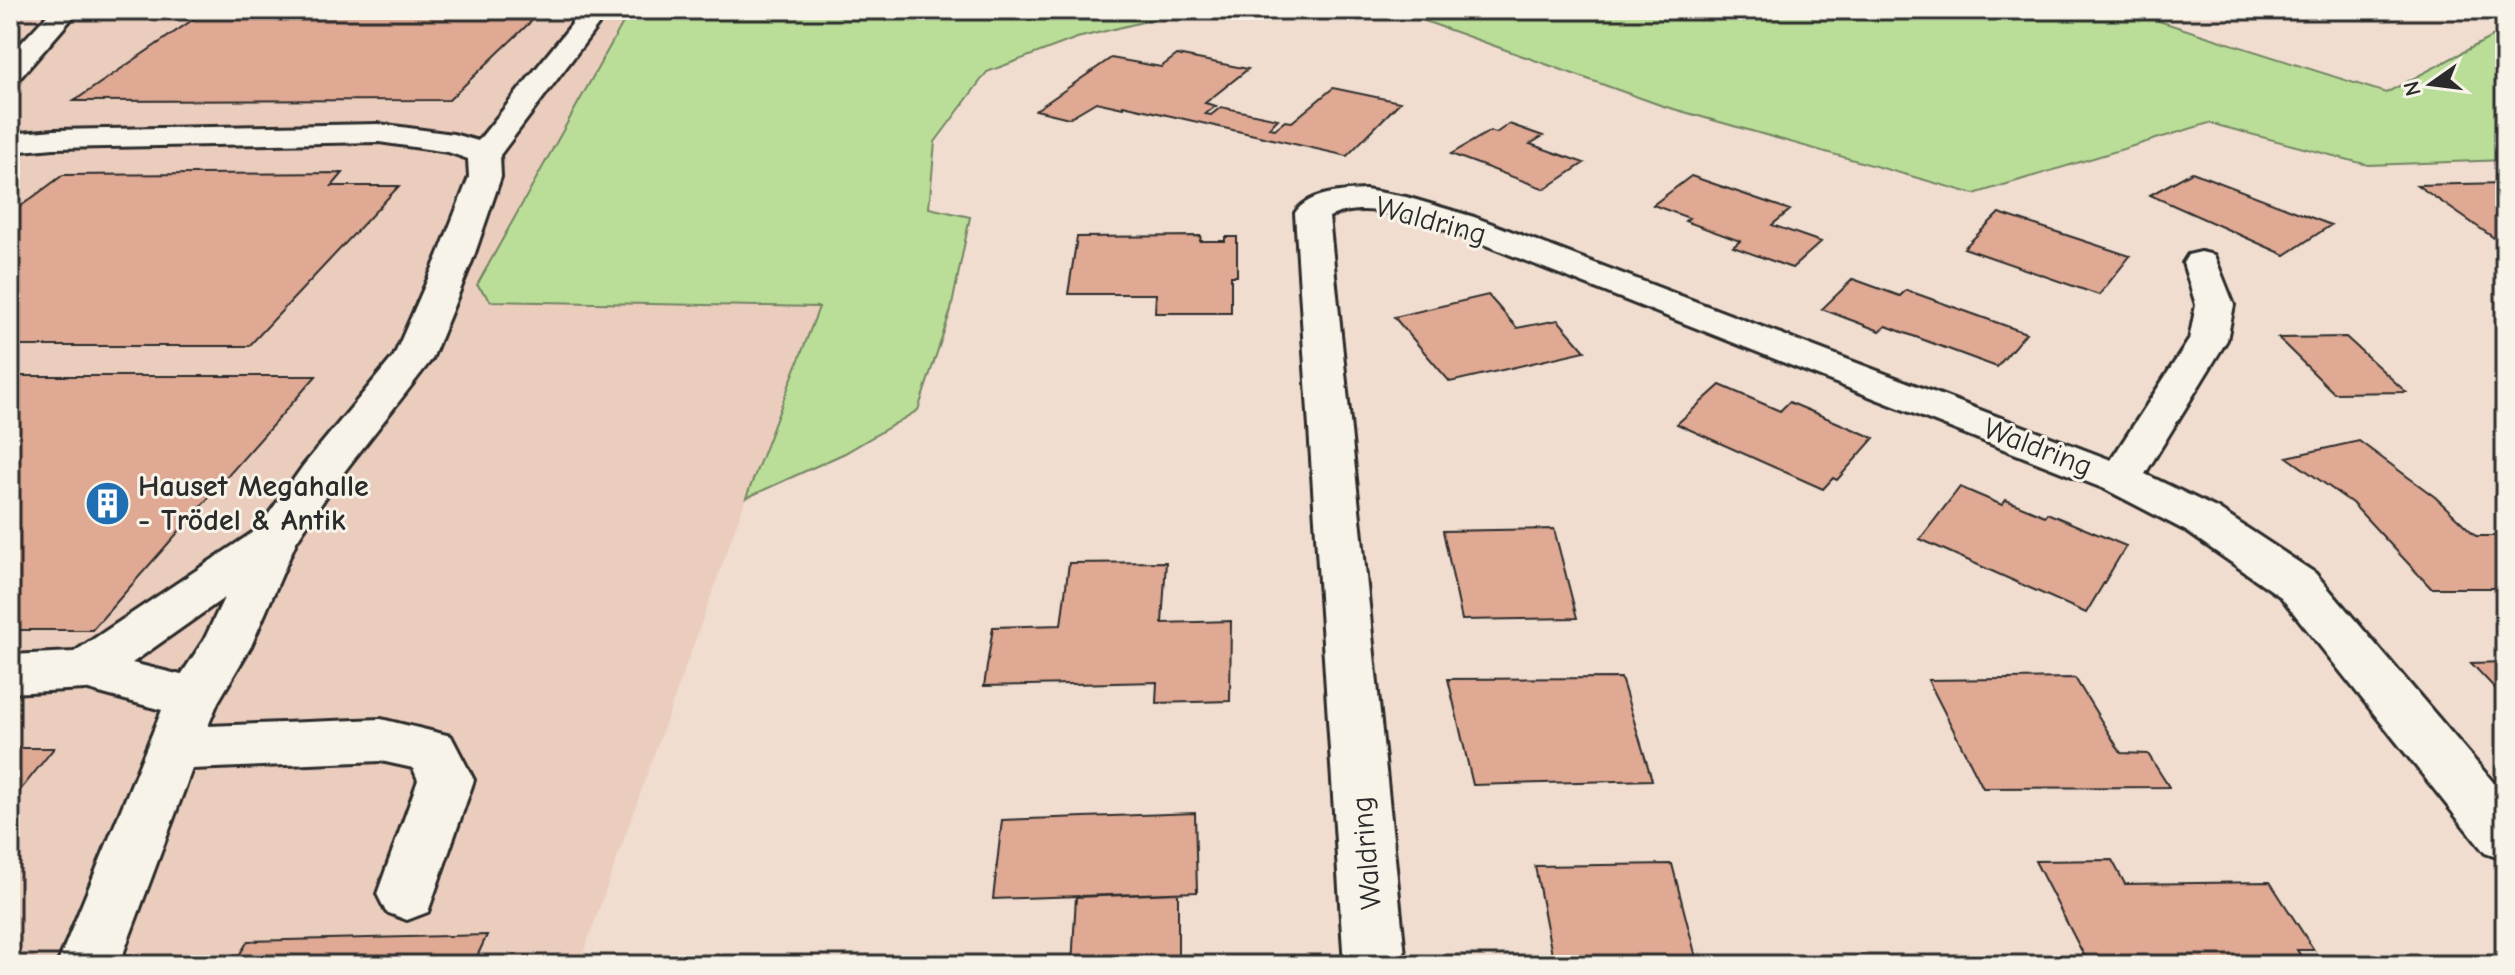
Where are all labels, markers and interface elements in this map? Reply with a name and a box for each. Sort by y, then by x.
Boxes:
north arrow [2391,44,2471,124]
text: N [2398,78,2427,99]
street label: Waldring [1372,189,1490,252]
street label: Waldring [1979,411,2097,484]
place label: Hauset Megahalle - Trödel & Antik [138,469,369,538]
building icon: Hauset Megahalle - Trödel & Antik [83,479,131,527]
street label: Waldring [1344,795,1389,911]

